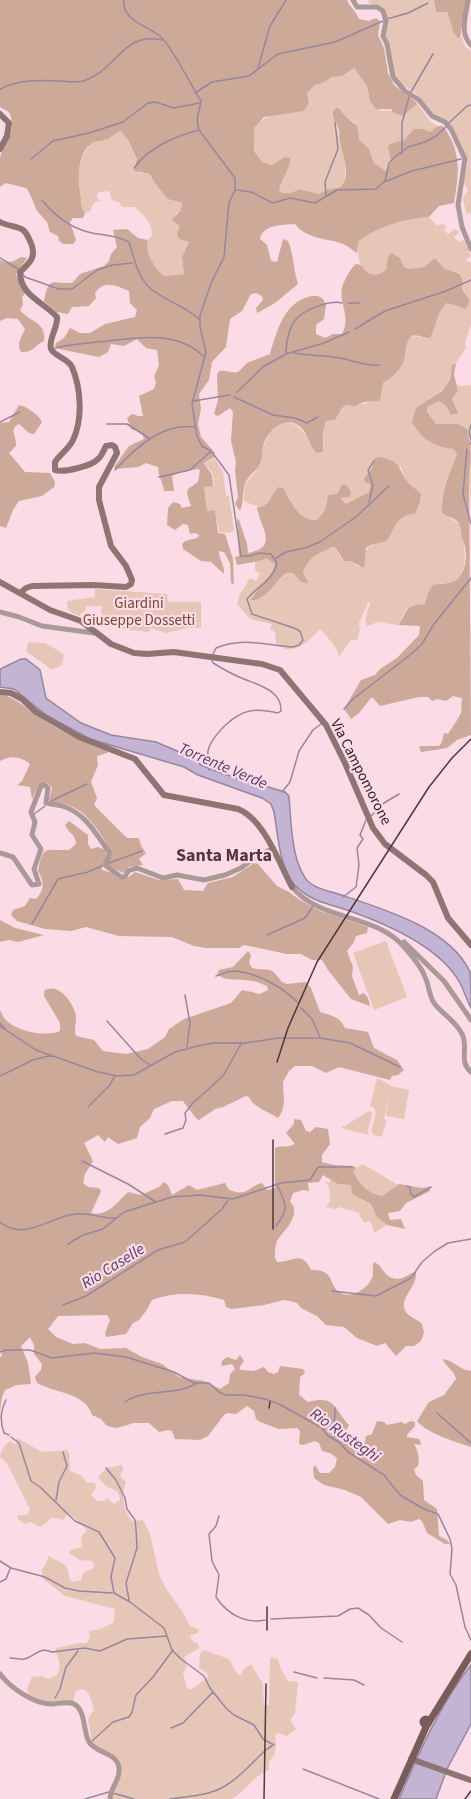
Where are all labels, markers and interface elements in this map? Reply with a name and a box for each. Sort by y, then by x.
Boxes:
park label: Giardini Giuseppe Dossetti [83,593,195,631]
street label: Via Campomorone [325,715,397,829]
water label: Torrente Verde [175,737,271,795]
district label: Santa Marta [176,843,272,868]
water label: Rio Caselle [77,1238,149,1294]
water label: Rio Rusteghi [305,1403,385,1467]

